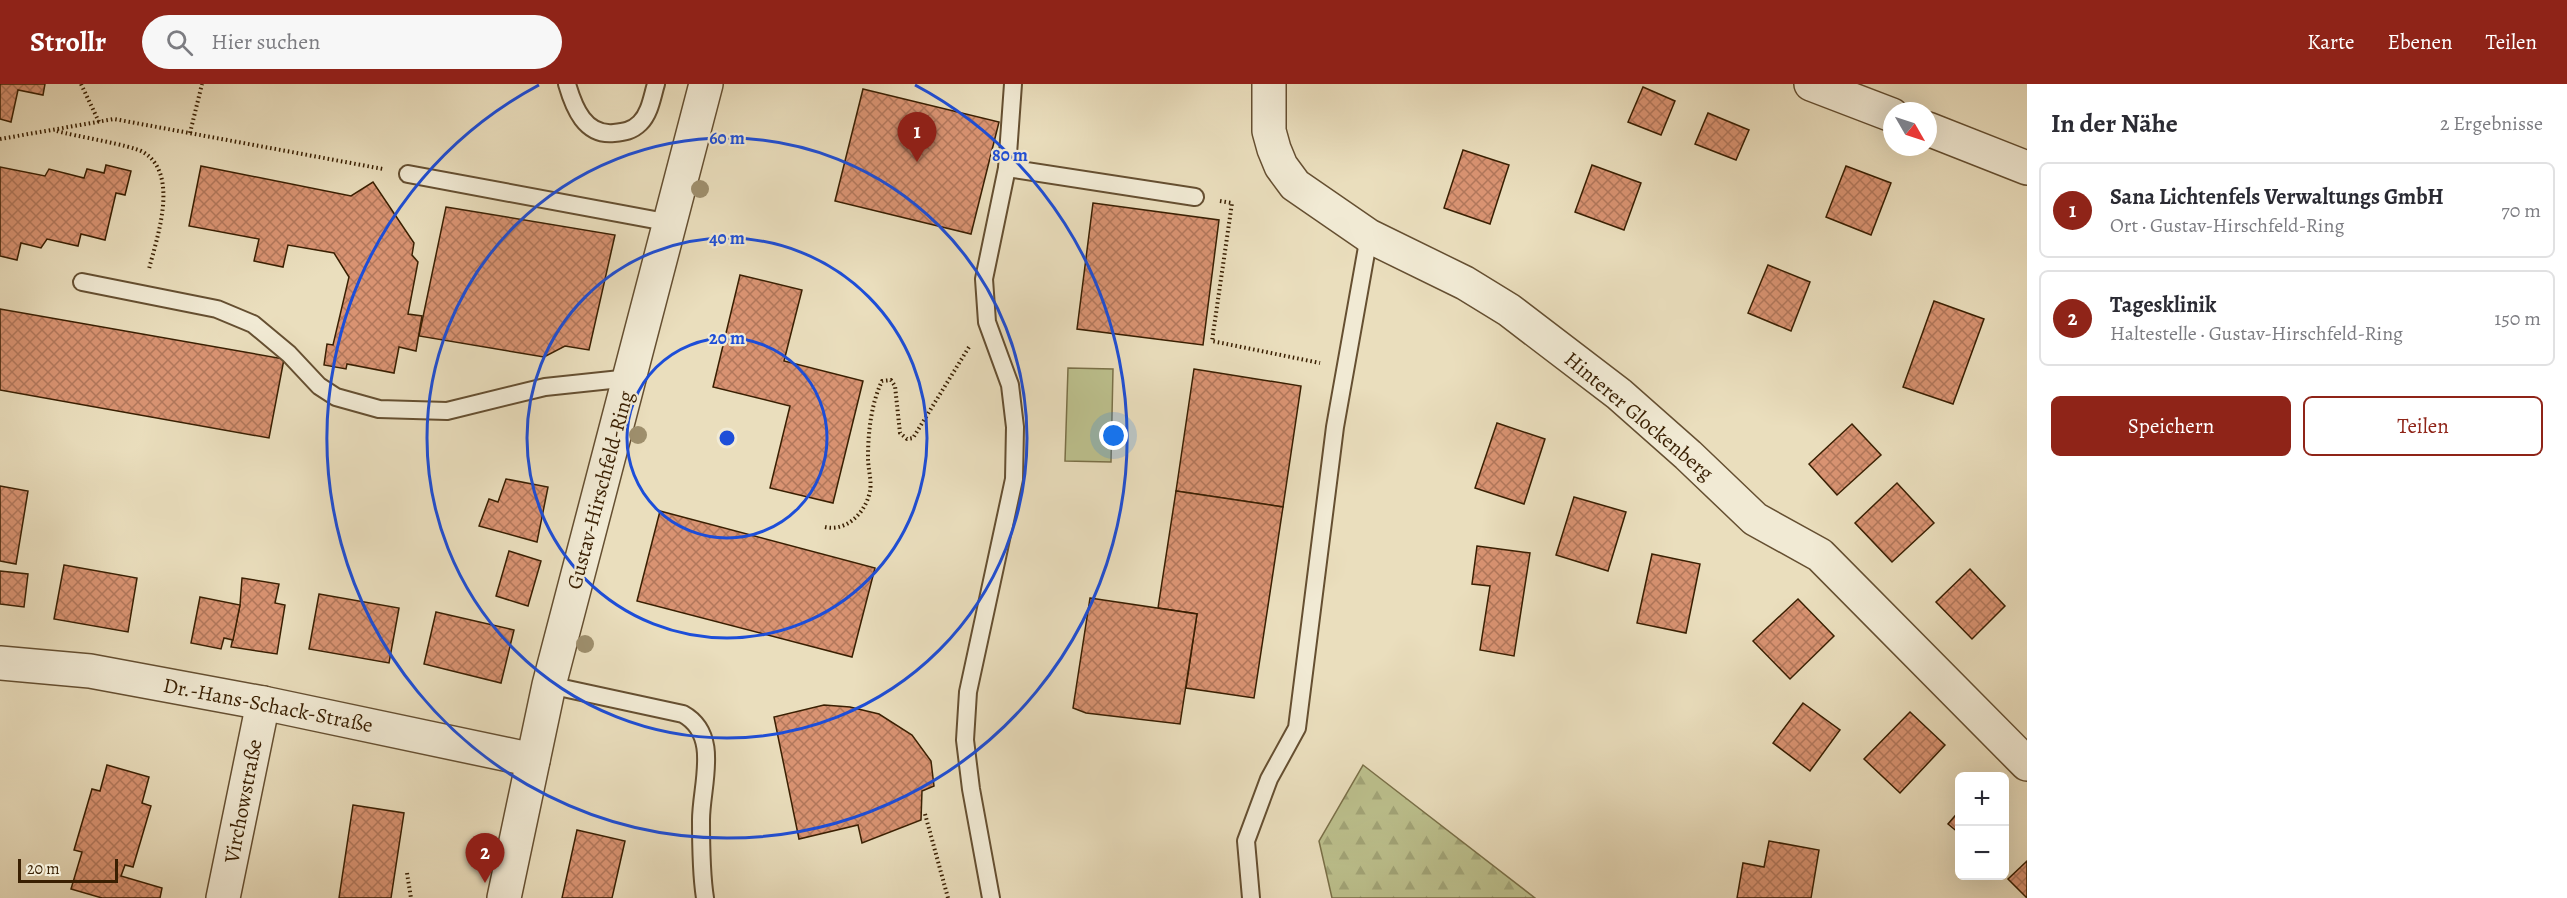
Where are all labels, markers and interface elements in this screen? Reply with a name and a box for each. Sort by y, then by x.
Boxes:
search box [142,15,562,69]
text: Strollr [30,23,106,61]
icon: search [163,26,196,59]
text: Hier suchen [211,27,320,57]
text: Karte [2307,28,2355,56]
text: Ebenen [2388,28,2452,56]
text: Teilen [2485,28,2537,56]
north arrow [1883,102,1937,156]
text: In der Nähe [2051,106,2178,141]
text: 2 Ergebnisse [2440,110,2543,137]
pin: 1 [898,112,936,162]
text: 60 m [709,126,745,150]
text: 80 m [992,143,1028,167]
text: Sana Lichtenfels Verwaltungs GmbH [2110,182,2444,212]
text: 1 [2069,197,2076,224]
text: 70 m [2501,197,2541,224]
text: Ort · Gustav-Hirschfeld-Ring [2110,212,2344,239]
text: 40 m [709,226,745,250]
text: Tagesklinik [2110,290,2216,320]
text: 2 [2068,305,2077,332]
text: 150 m [2494,305,2541,332]
text: Haltestelle · Gustav-Hirschfeld-Ring [2110,320,2403,347]
text: 20 m [709,326,745,350]
street label: Hinterer Glockenberg [1558,345,1720,487]
street label: Gustav-Hirschfeld-Ring [560,387,640,592]
button: Speichern [2051,396,2291,456]
button: Teilen [2303,396,2543,456]
your location [1099,421,1128,450]
centre of rings [717,428,737,448]
street label: Dr.-Hans-Schack-Straße [161,671,375,739]
street label: Virchowstraße [217,737,269,866]
map controls [1955,772,2009,880]
button: + [1955,772,2009,826]
button: − [1955,826,2009,880]
pin: 2 [466,834,504,883]
scale bar [18,856,118,884]
text: 20 m [27,858,60,880]

